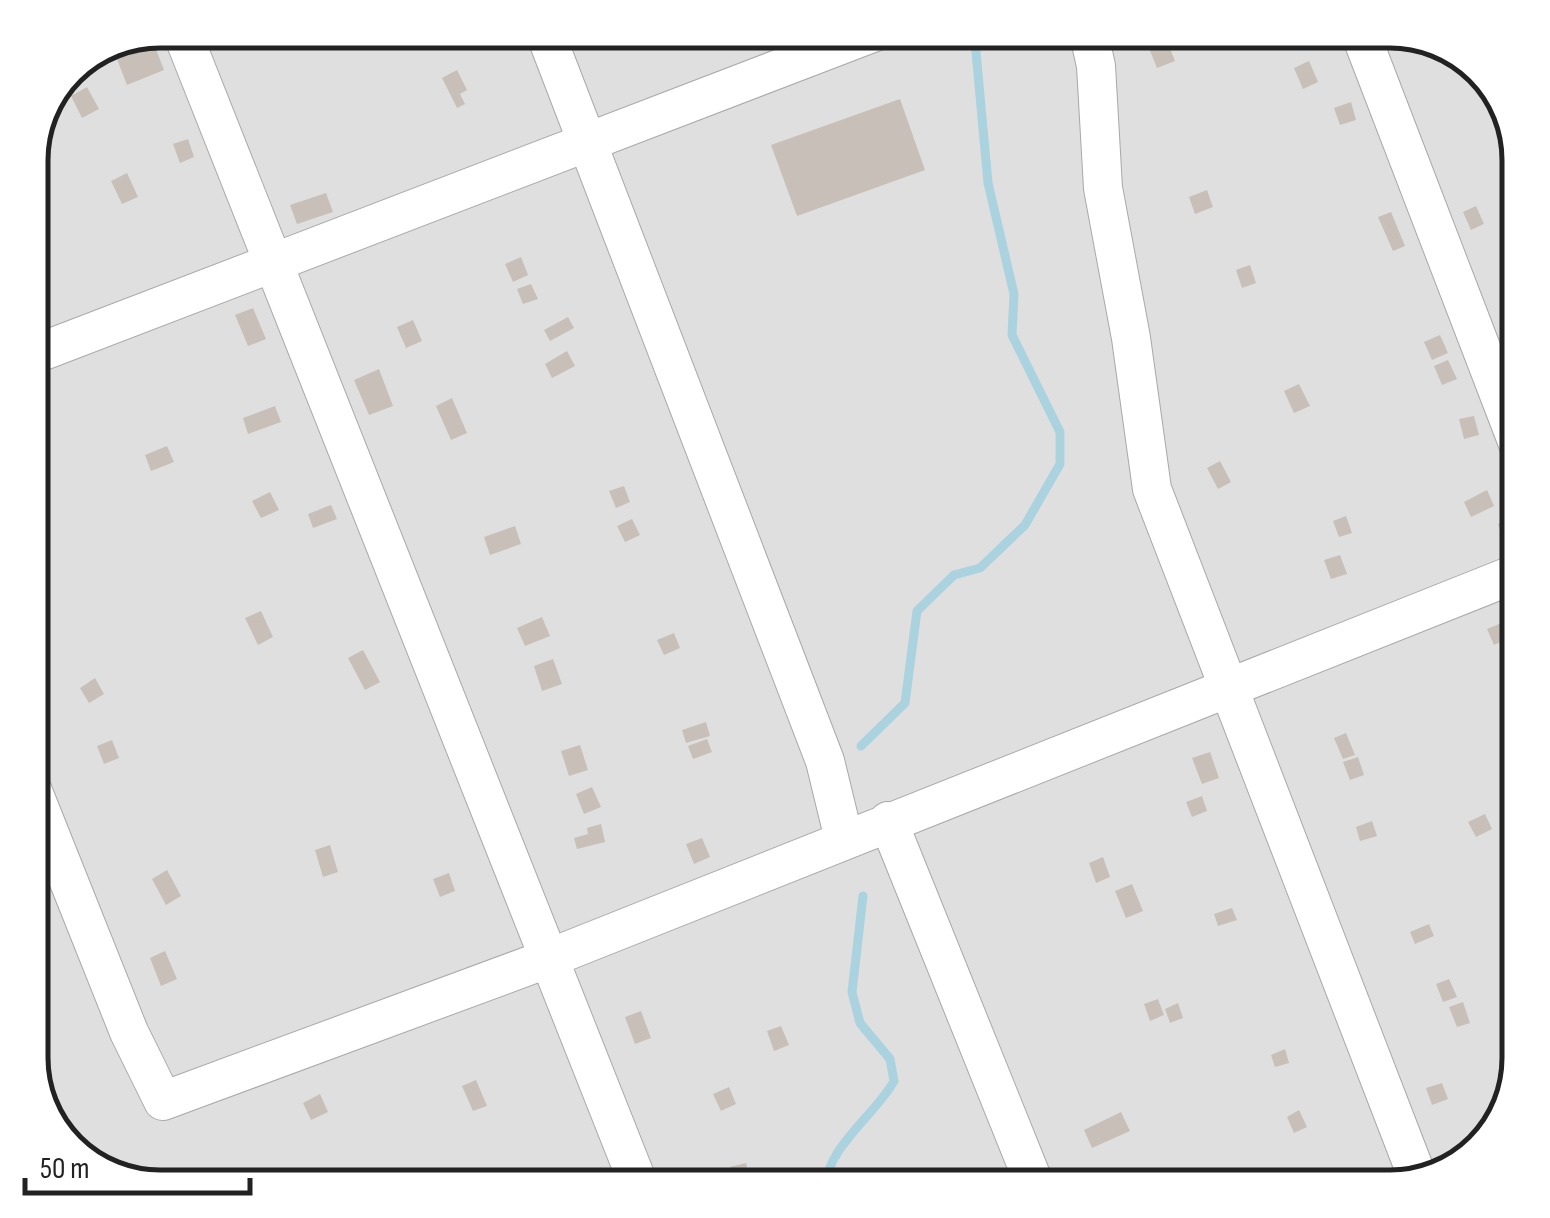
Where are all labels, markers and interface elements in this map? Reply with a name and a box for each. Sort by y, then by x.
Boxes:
scale bar [25,1133,250,1195]
text: 50 m [40,1151,89,1187]

